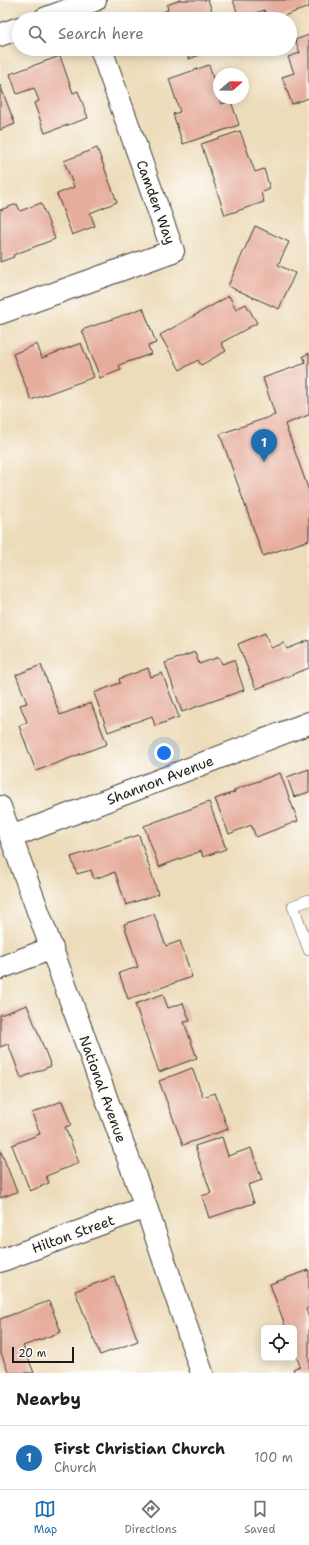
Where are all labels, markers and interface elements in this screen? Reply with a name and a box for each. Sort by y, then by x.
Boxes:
search box [12,12,297,56]
icon: search [26,23,48,45]
text: Search here [58,24,144,44]
north arrow [213,68,249,104]
street label: Camden Way [132,157,180,247]
pin: 1 [251,429,277,462]
your location [154,743,174,763]
street label: Shannon Avenue [104,751,216,809]
street label: National Avenue [75,1033,131,1145]
street label: Hilton Street [29,1211,117,1257]
map controls [261,1325,297,1361]
button: locate [261,1325,297,1361]
scale bar [12,1345,74,1364]
text: 20 m [18,1346,46,1361]
text: Nearby [16,1388,81,1410]
text: First Christian Church [54,1439,225,1459]
text: 1 [26,1449,32,1466]
text: 100 m [254,1449,293,1466]
text: Church [54,1459,97,1476]
tab: Map [34,1498,57,1537]
tab: Directions [124,1498,177,1537]
tab: Saved [244,1498,275,1537]

